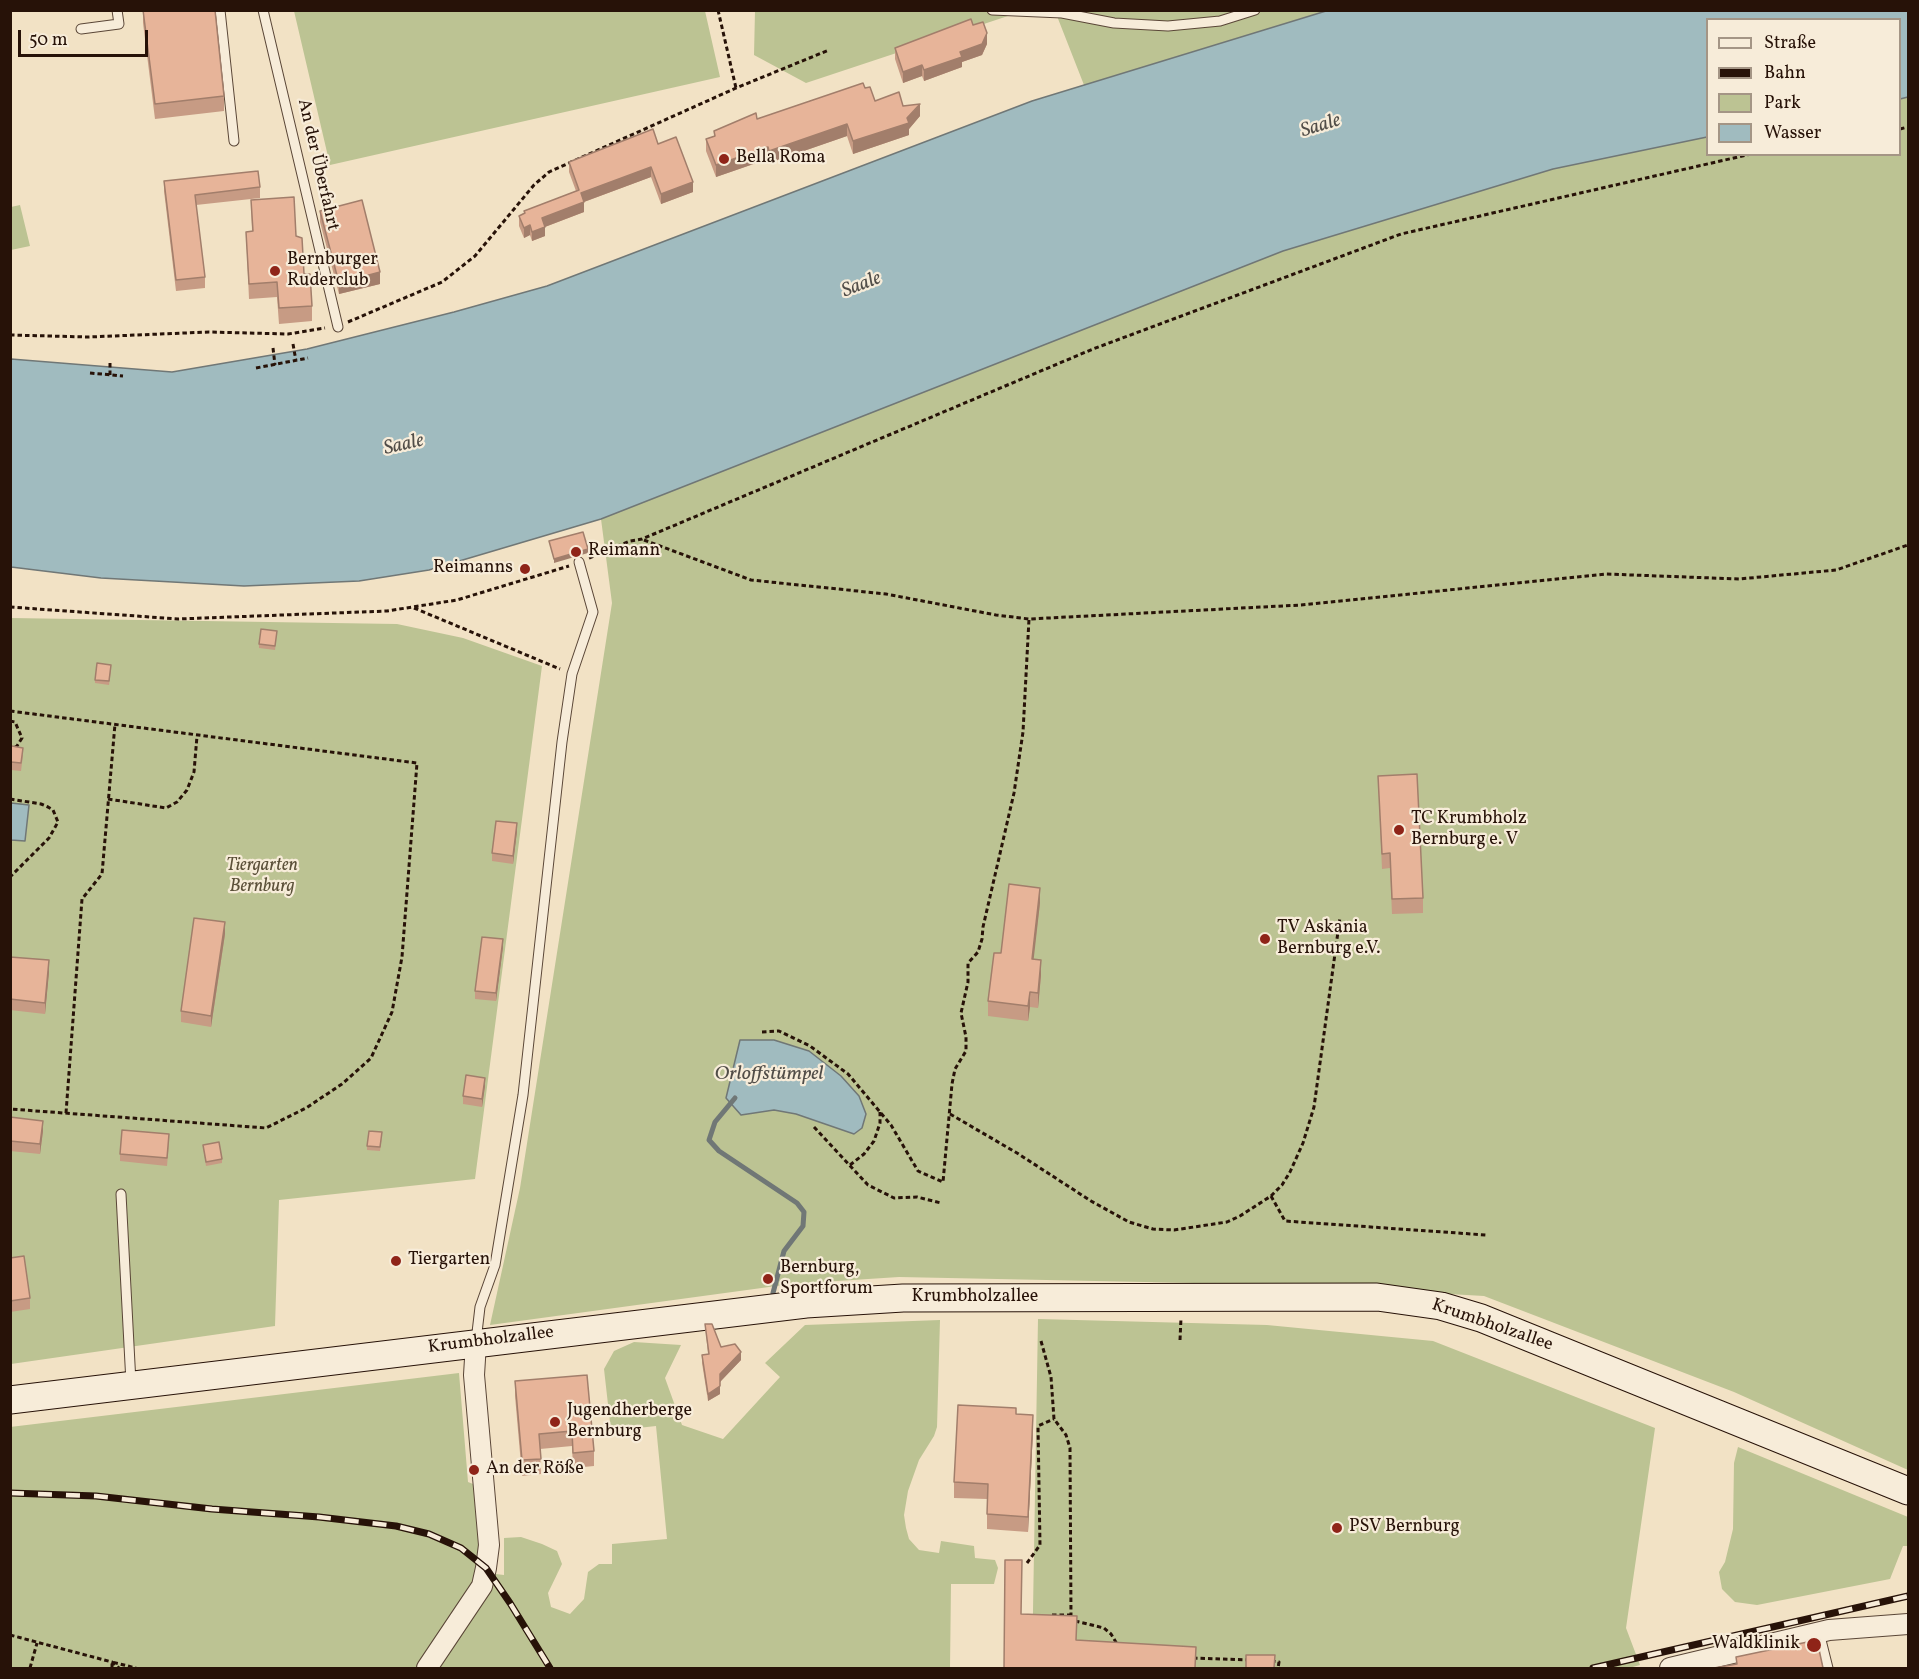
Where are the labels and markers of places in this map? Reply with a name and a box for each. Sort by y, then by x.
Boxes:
place label: Bella Roma [736,148,825,170]
marker: Bella Roma [717,152,731,166]
place label: Bernburger Ruderclub [287,250,378,292]
marker: Bernburger Ruderclub [268,264,282,278]
place label: Reimann [588,541,660,563]
marker: Reimann [569,545,583,559]
place label: Reimanns [433,558,513,580]
marker: Reimanns [518,562,532,576]
place label: TC Krumbholz Bernburg e. V [1411,809,1527,852]
marker: TC Krumbholz Bernburg e. V [1392,823,1406,837]
place label: TV Askania Bernburg e.V. [1277,918,1380,960]
marker: TV Askania Bernburg e.V. [1258,932,1272,946]
place label: Tiergarten [408,1250,490,1272]
marker: Tiergarten [389,1254,403,1268]
place label: Bernburg, Sportforum [780,1258,873,1300]
marker: Bernburg, Sportforum [761,1272,775,1286]
place label: Jugendherberge Bernburg [567,1401,692,1444]
marker: Jugendherberge Bernburg [548,1415,562,1429]
place label: An der Röße [486,1459,584,1481]
marker: An der Röße [467,1463,481,1477]
place label: PSV Bernburg [1349,1517,1460,1539]
marker: PSV Bernburg [1330,1521,1344,1535]
place label: Waldklinik [1712,1634,1800,1656]
marker: Waldklinik [1805,1636,1823,1654]

